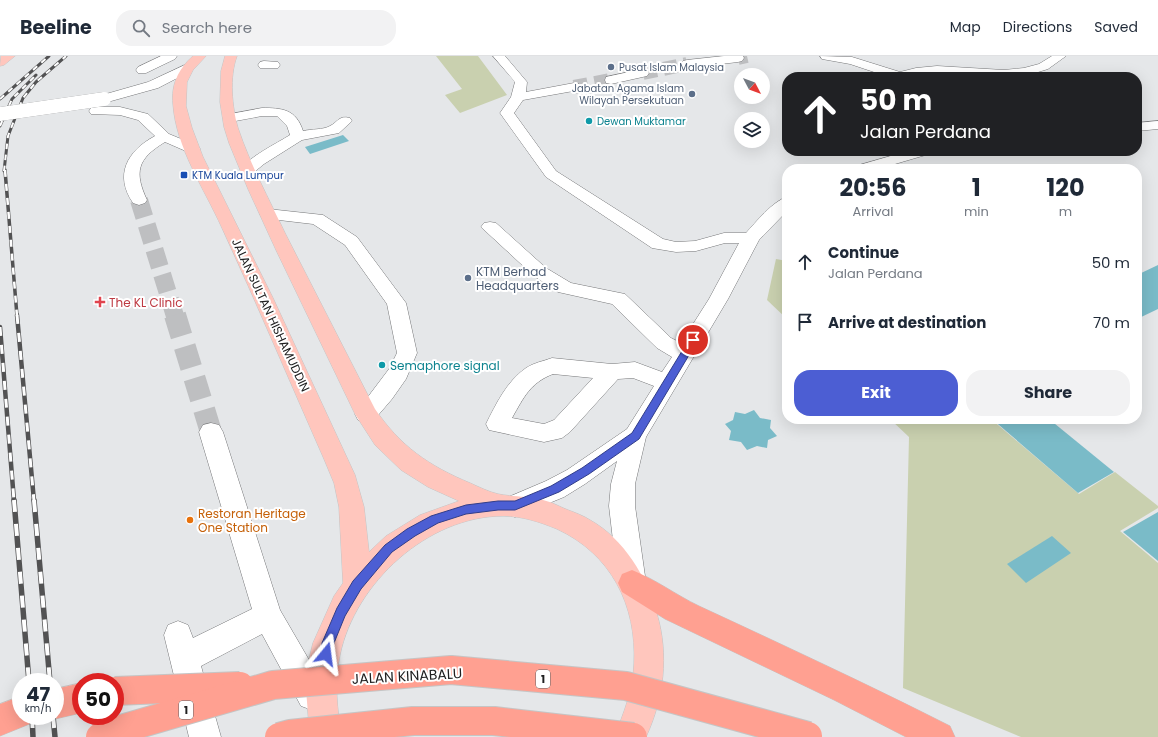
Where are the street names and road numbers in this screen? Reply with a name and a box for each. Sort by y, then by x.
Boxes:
street label: JALAN SULTAN HISHAMUDDIN [228,236,314,394]
street label: JALAN KINABALU [351,663,463,689]
road number: 1 [536,670,550,688]
road number: 1 [179,701,193,719]

